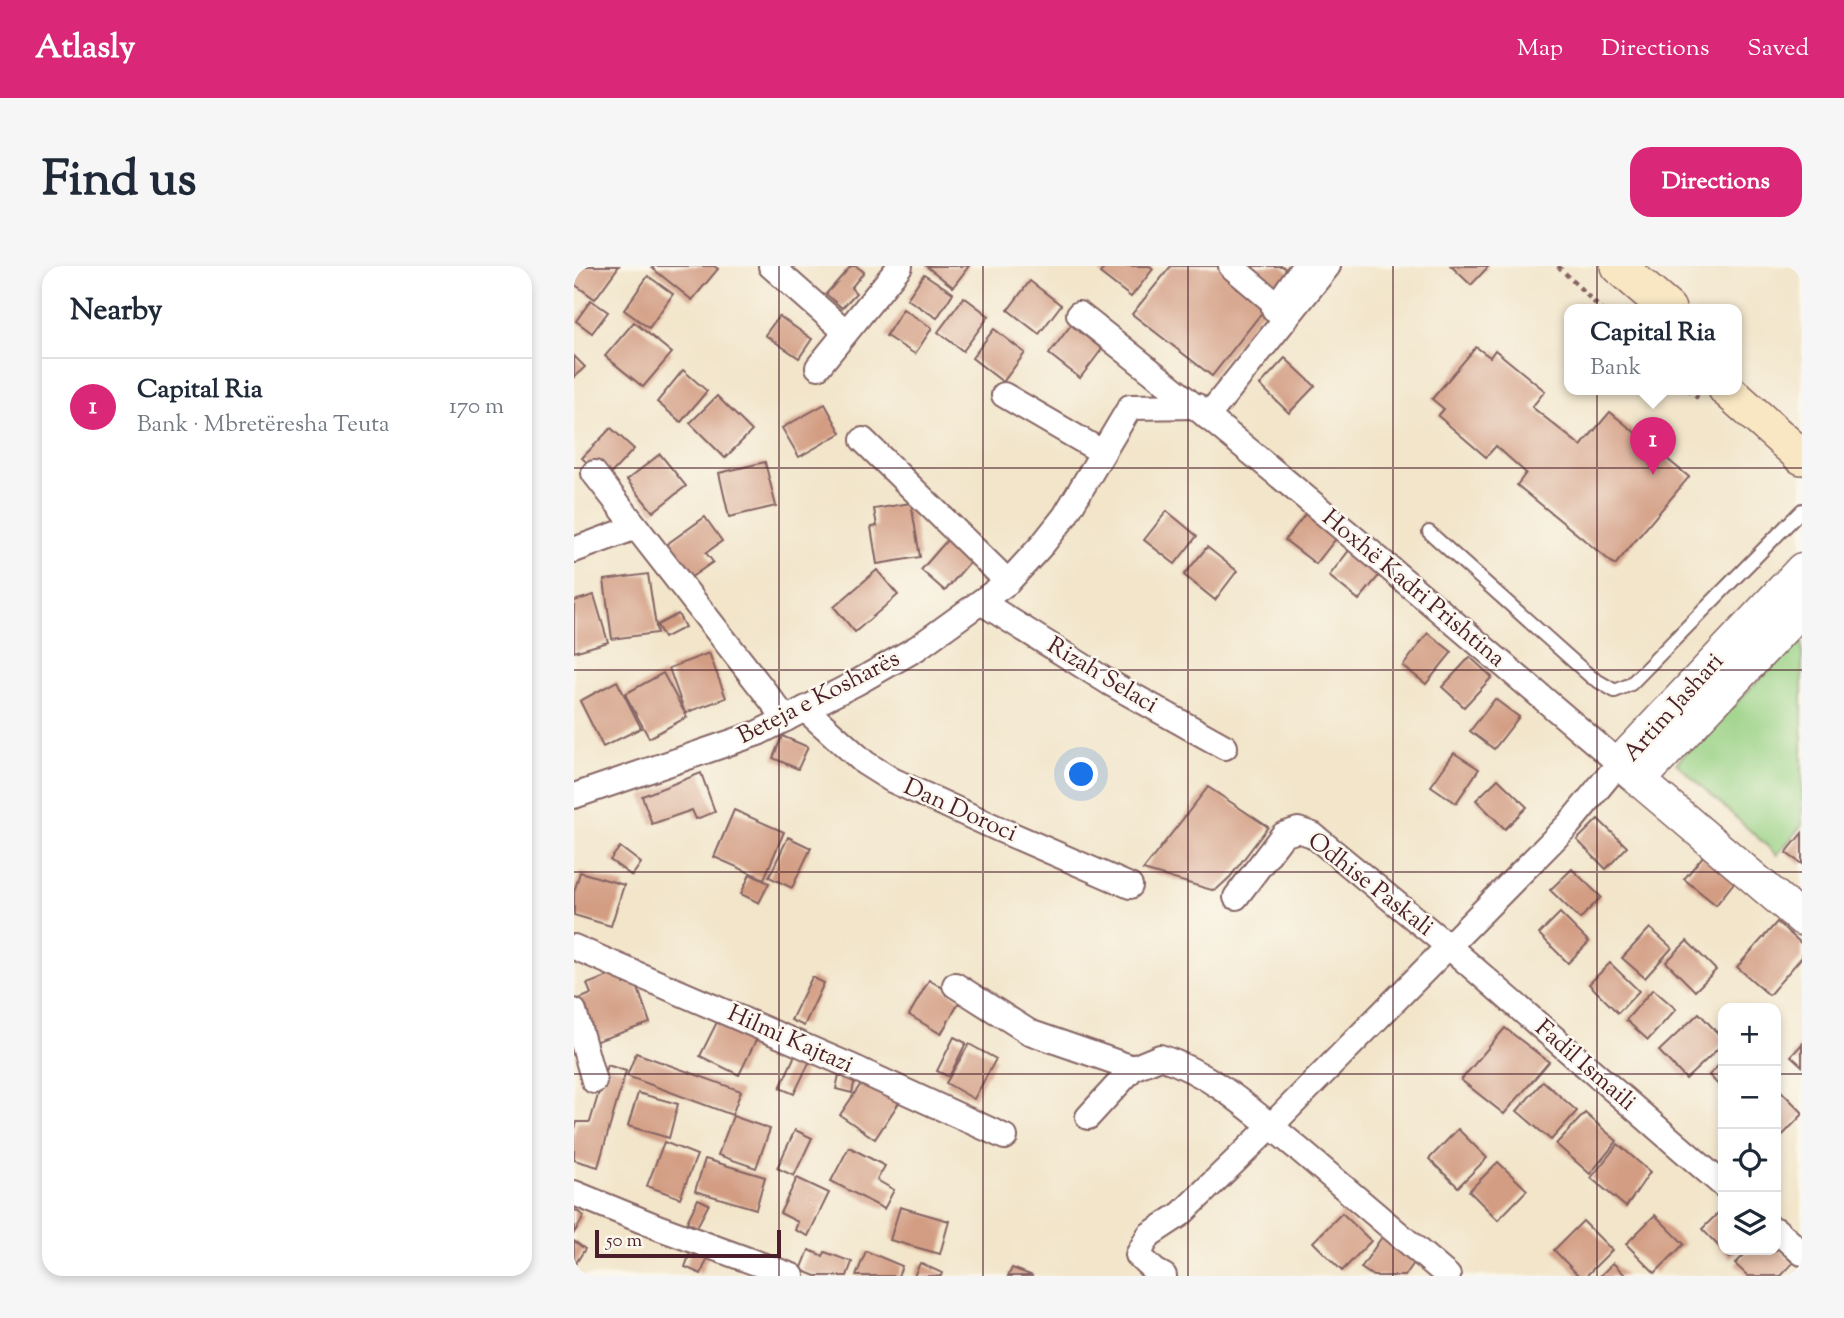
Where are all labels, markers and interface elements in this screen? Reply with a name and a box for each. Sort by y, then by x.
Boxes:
text: Atlasly [35,25,135,73]
text: Map [1517,32,1563,66]
text: Directions [1601,32,1709,66]
text: Saved [1747,32,1809,66]
text: Find us [42,147,196,217]
button: Directions [1630,147,1802,217]
text: Nearby [70,290,162,333]
popup [1564,304,1742,395]
text: Capital Ria [1590,315,1716,352]
text: Bank [1590,352,1641,385]
text: Capital Ria [137,372,263,409]
text: 1 [89,391,97,424]
text: 170 m [449,391,504,424]
text: Bank · Mbretëresha Teuta [137,409,390,442]
pin: 1 [1630,417,1676,475]
street label: Hoxhë Kadri Prishtina [1314,502,1512,676]
street label: Rizah Selaci [1040,630,1164,723]
street label: Beteja e Kosharës [732,642,906,754]
street label: Artim Jashari [1616,646,1732,770]
your location [1064,757,1098,791]
street label: Dan Doroci [898,771,1022,851]
street label: Odhise Paskali [1300,825,1441,945]
street label: Hilmi Kajtazi [722,997,858,1083]
map controls [1718,1003,1781,1255]
button: + [1718,1003,1781,1066]
street label: Fadil Ismaili [1527,1012,1643,1120]
button: − [1718,1066,1781,1129]
button: locate [1718,1129,1781,1192]
button: layers [1718,1192,1781,1255]
scale bar [595,1227,780,1259]
text: 50 m [606,1228,642,1255]

